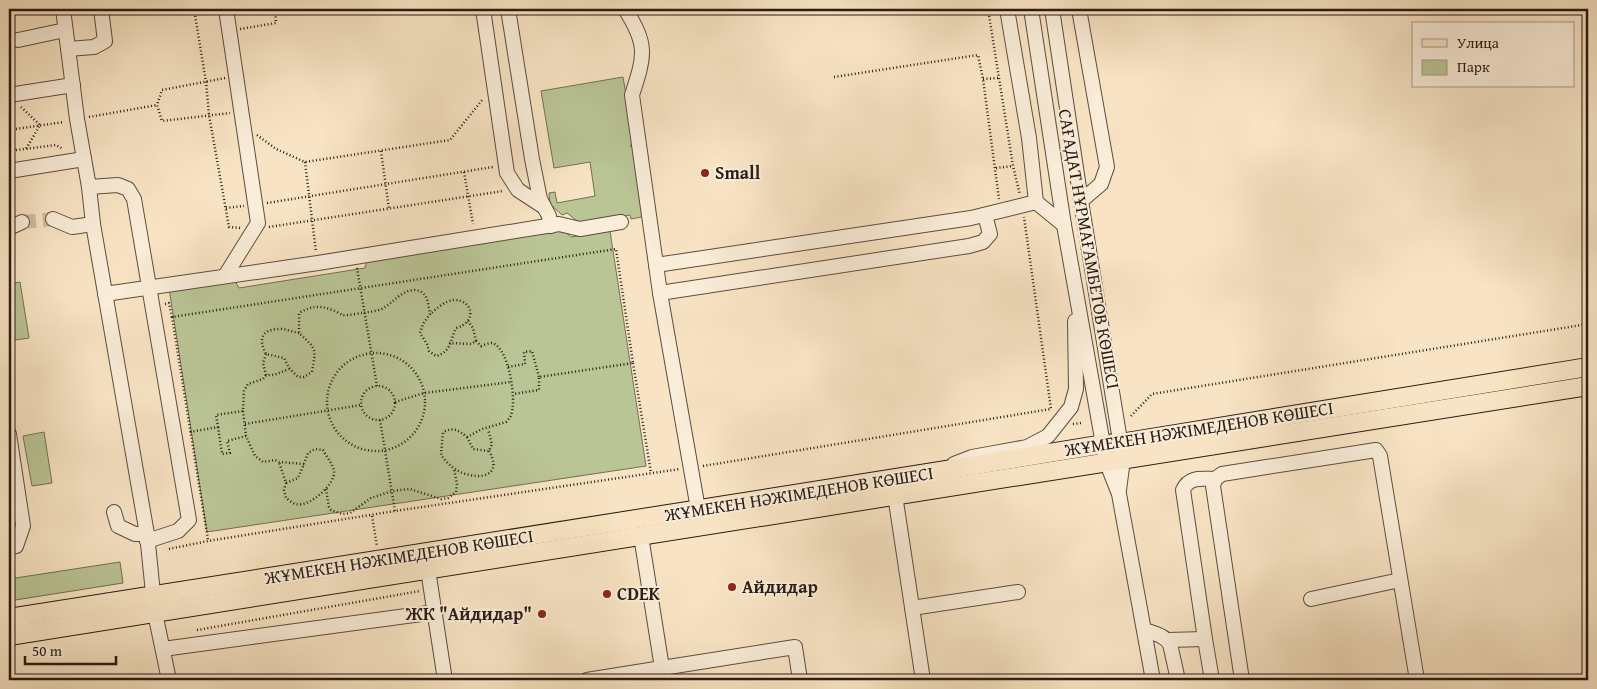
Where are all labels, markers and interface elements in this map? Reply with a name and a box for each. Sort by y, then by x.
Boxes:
legend [1412,22,1574,88]
text: Улица [1457,32,1500,53]
text: Парк [1457,56,1490,77]
street label: САҒАДАТ НҰРМАҒАМБЕТОВ КӨШЕСІ [1052,107,1127,391]
place label: Small [715,159,761,186]
marker: Small [699,167,711,179]
street label: ЖҰМЕКЕН НӘЖІМЕДЕНОВ КӨШЕСІ [1062,394,1335,463]
street label: ЖҰМЕКЕН НӘЖІМЕДЕНОВ КӨШЕСІ [662,459,935,528]
street label: ЖҰМЕКЕН НӘЖІМЕДЕНОВ КӨШЕСІ [262,522,535,591]
place label: Айдидар [742,573,818,600]
place label: CDEK [617,580,661,607]
marker: Айдидар [726,581,738,593]
marker: CDEK [601,588,613,600]
place label: ЖК "Айдидар" [404,600,532,627]
marker: ЖК "Айдидар" [536,608,548,620]
scale bar [25,634,116,666]
text: 50 m [32,640,63,661]

